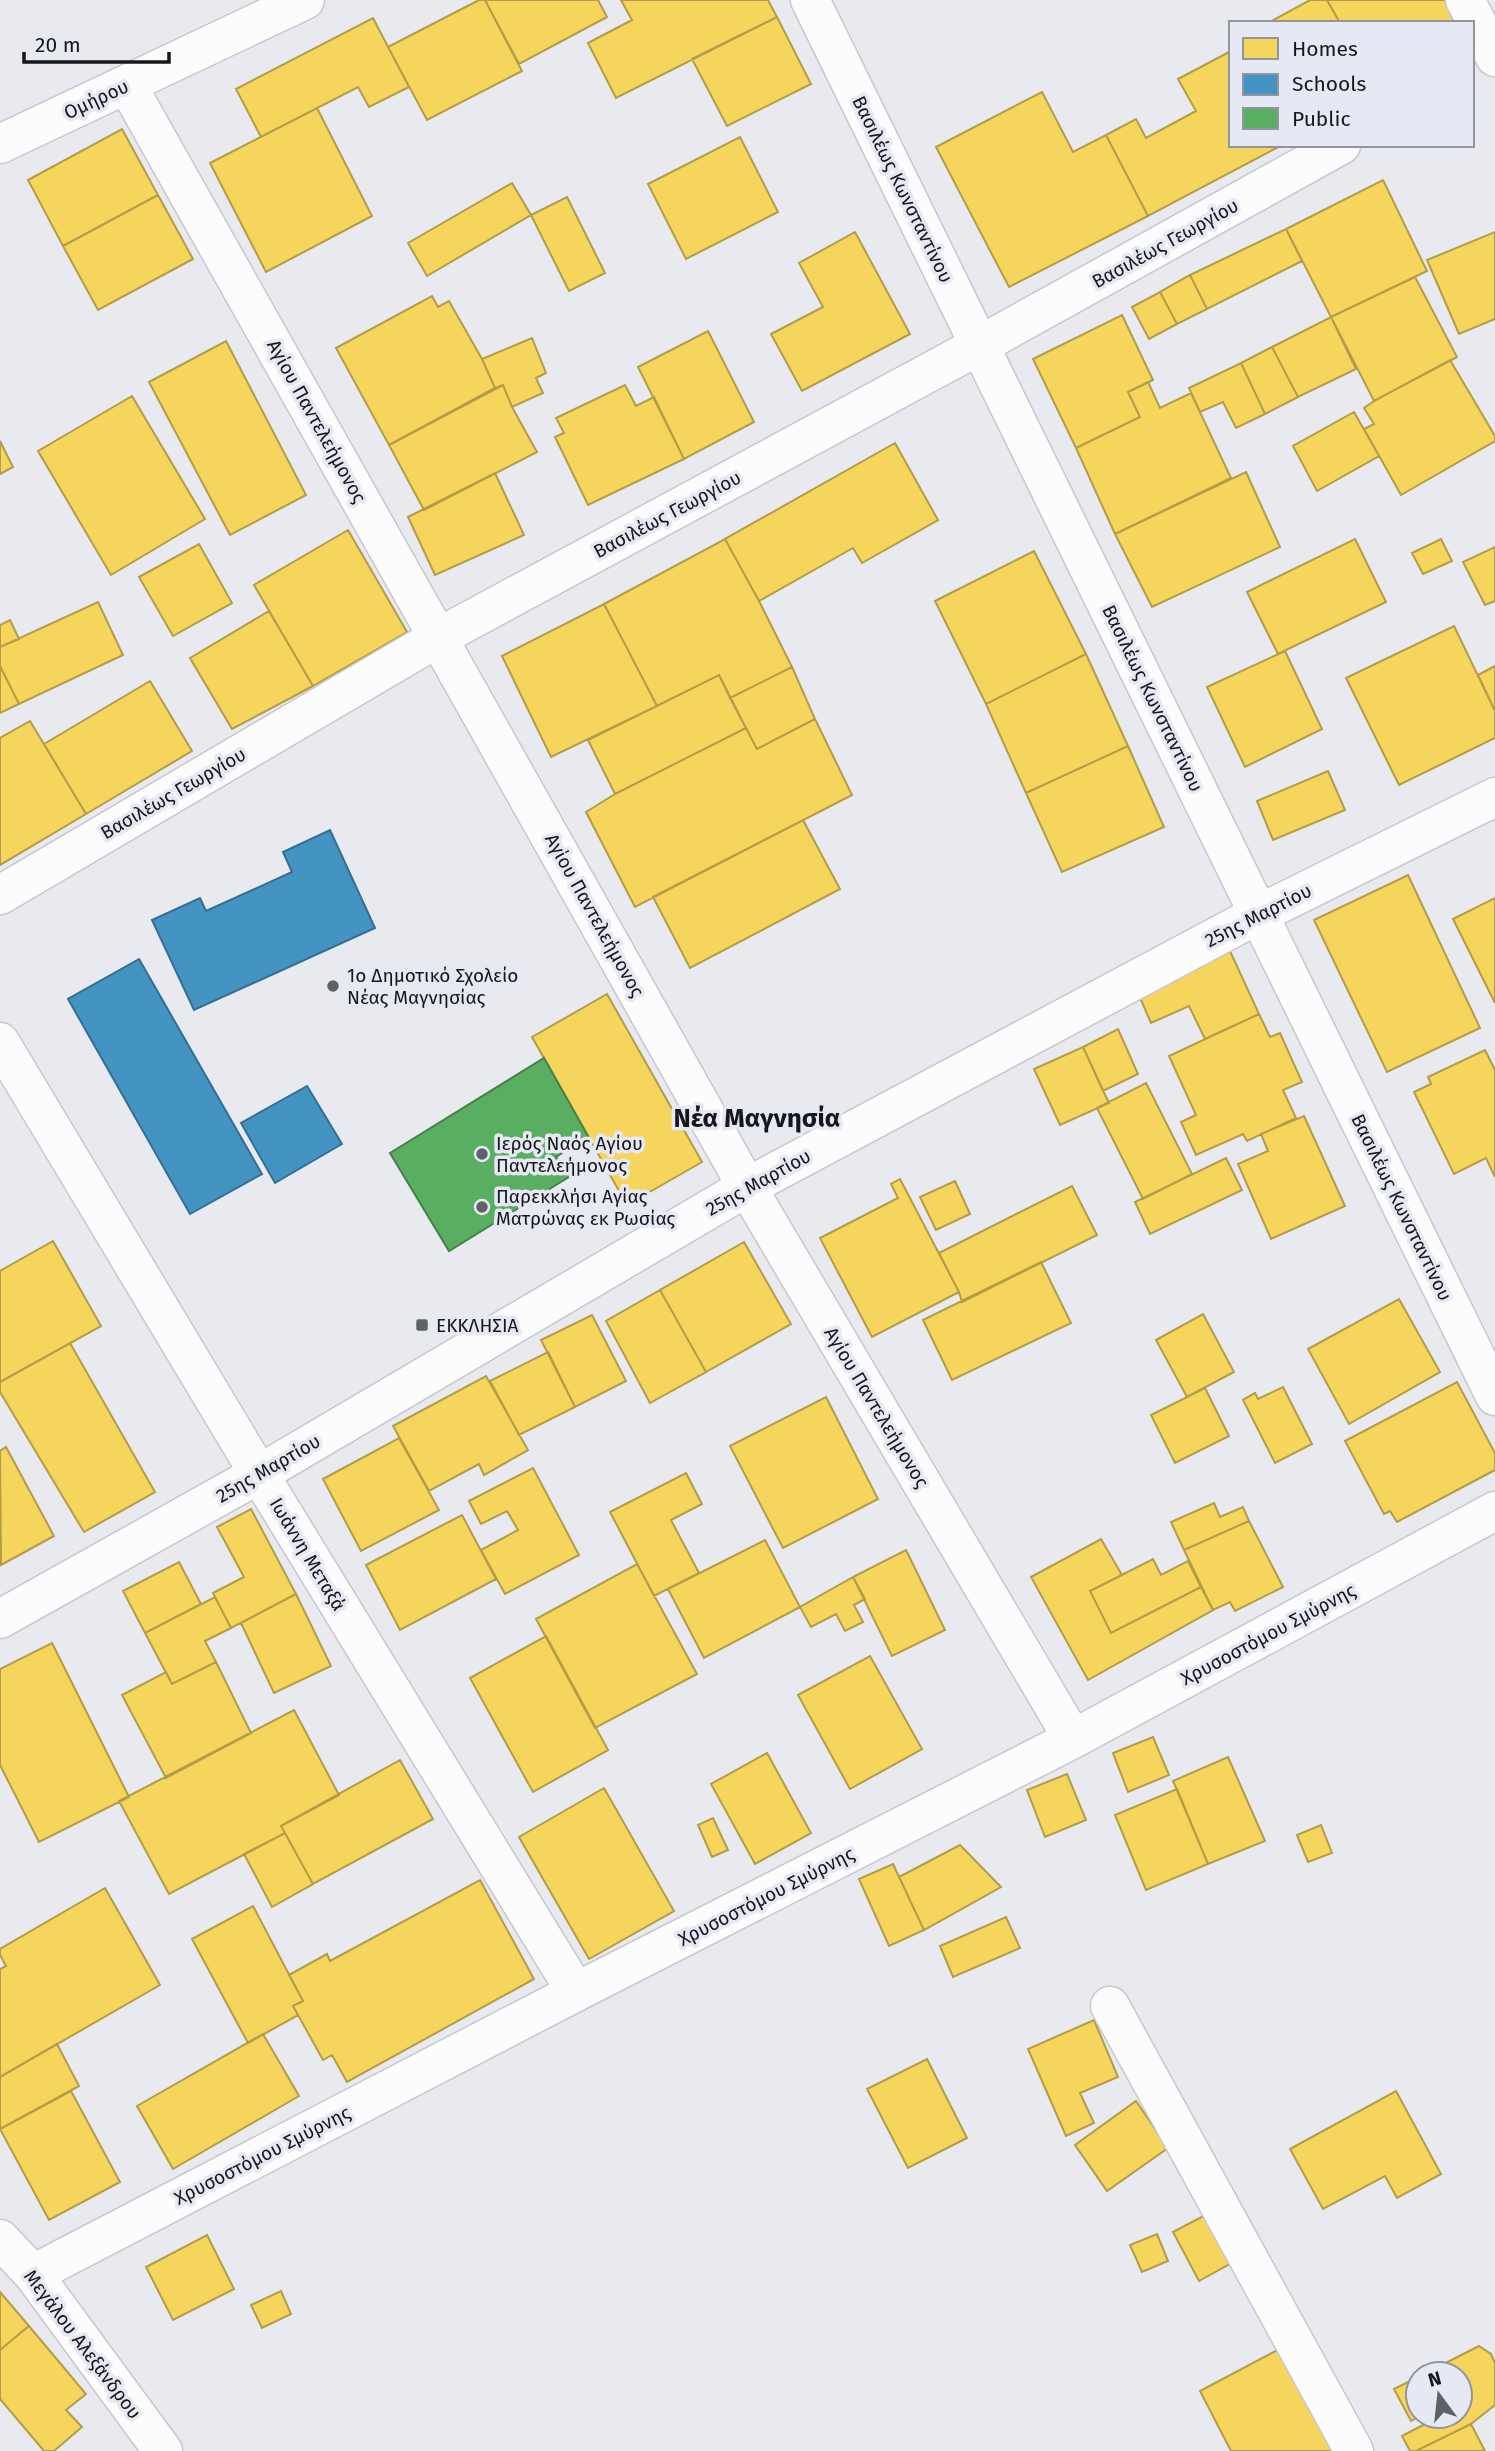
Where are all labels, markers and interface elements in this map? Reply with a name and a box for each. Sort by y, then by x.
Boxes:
scale bar [24,21,170,65]
legend [1229,21,1474,147]
text: 20 m [35,32,81,58]
text: Homes [1292,36,1358,62]
text: Schools [1292,71,1366,97]
street label: Ομήρου [60,75,132,124]
street label: Βασιλέως Κωνσταντίνου [847,92,958,286]
text: Public [1292,106,1350,132]
street label: Βασιλέως Γεωργίου [1088,194,1243,293]
street label: Αγίου Παντελεήμονος [262,335,371,507]
street label: Βασιλέως Γεωργίου [589,466,745,563]
street label: Βασιλέως Κωνσταντίνου [1097,601,1208,795]
street label: Βασιλέως Γεωργίου [97,742,250,844]
street label: Αγίου Παντελεήμονος [540,829,649,1001]
street label: 25ης Μαρτίου [1201,879,1315,952]
place label: 1ο Δημοτικό Σχολείο Νέας Μαγνησίας [347,964,518,1009]
marker: 1ο Δημοτικό Σχολείο Νέας Μαγνησίας [325,978,341,994]
district label: Νέα Μαγνησία [674,1103,840,1134]
street label: Βασιλέως Κωνσταντίνου [1346,1110,1457,1304]
place label: Ιερός Ναός Αγίου Παντελεήμονος [496,1132,643,1177]
street label: 25ης Μαρτίου [702,1144,815,1221]
marker: Ιερός Ναός Αγίου Παντελεήμονος [474,1146,490,1162]
place label: Παρεκκλήσι Αγίας Ματρώνας εκ Ρωσίας [496,1185,675,1230]
marker: Παρεκκλήσι Αγίας Ματρώνας εκ Ρωσίας [474,1199,490,1215]
place label: ΕΚΚΛΗΣΙΑ [436,1314,519,1337]
marker: ΕΚΚΛΗΣΙΑ [414,1317,430,1333]
street label: Αγίου Παντελεήμονος [819,1323,934,1492]
street label: 25ης Μαρτίου [212,1429,324,1508]
street label: Ιωάννη Μεταξά [265,1493,350,1615]
street label: Χρυσοστόμου Σμύρνης [1177,1579,1360,1690]
street label: Χρυσοστόμου Σμύρνης [674,1842,858,1951]
street label: Χρυσοστόμου Σμύρνης [170,2101,354,2210]
street label: Μεγάλου Αλεξάνδρου [19,2265,146,2423]
north arrow [1404,2360,1474,2430]
text: N [1426,2366,1444,2392]

